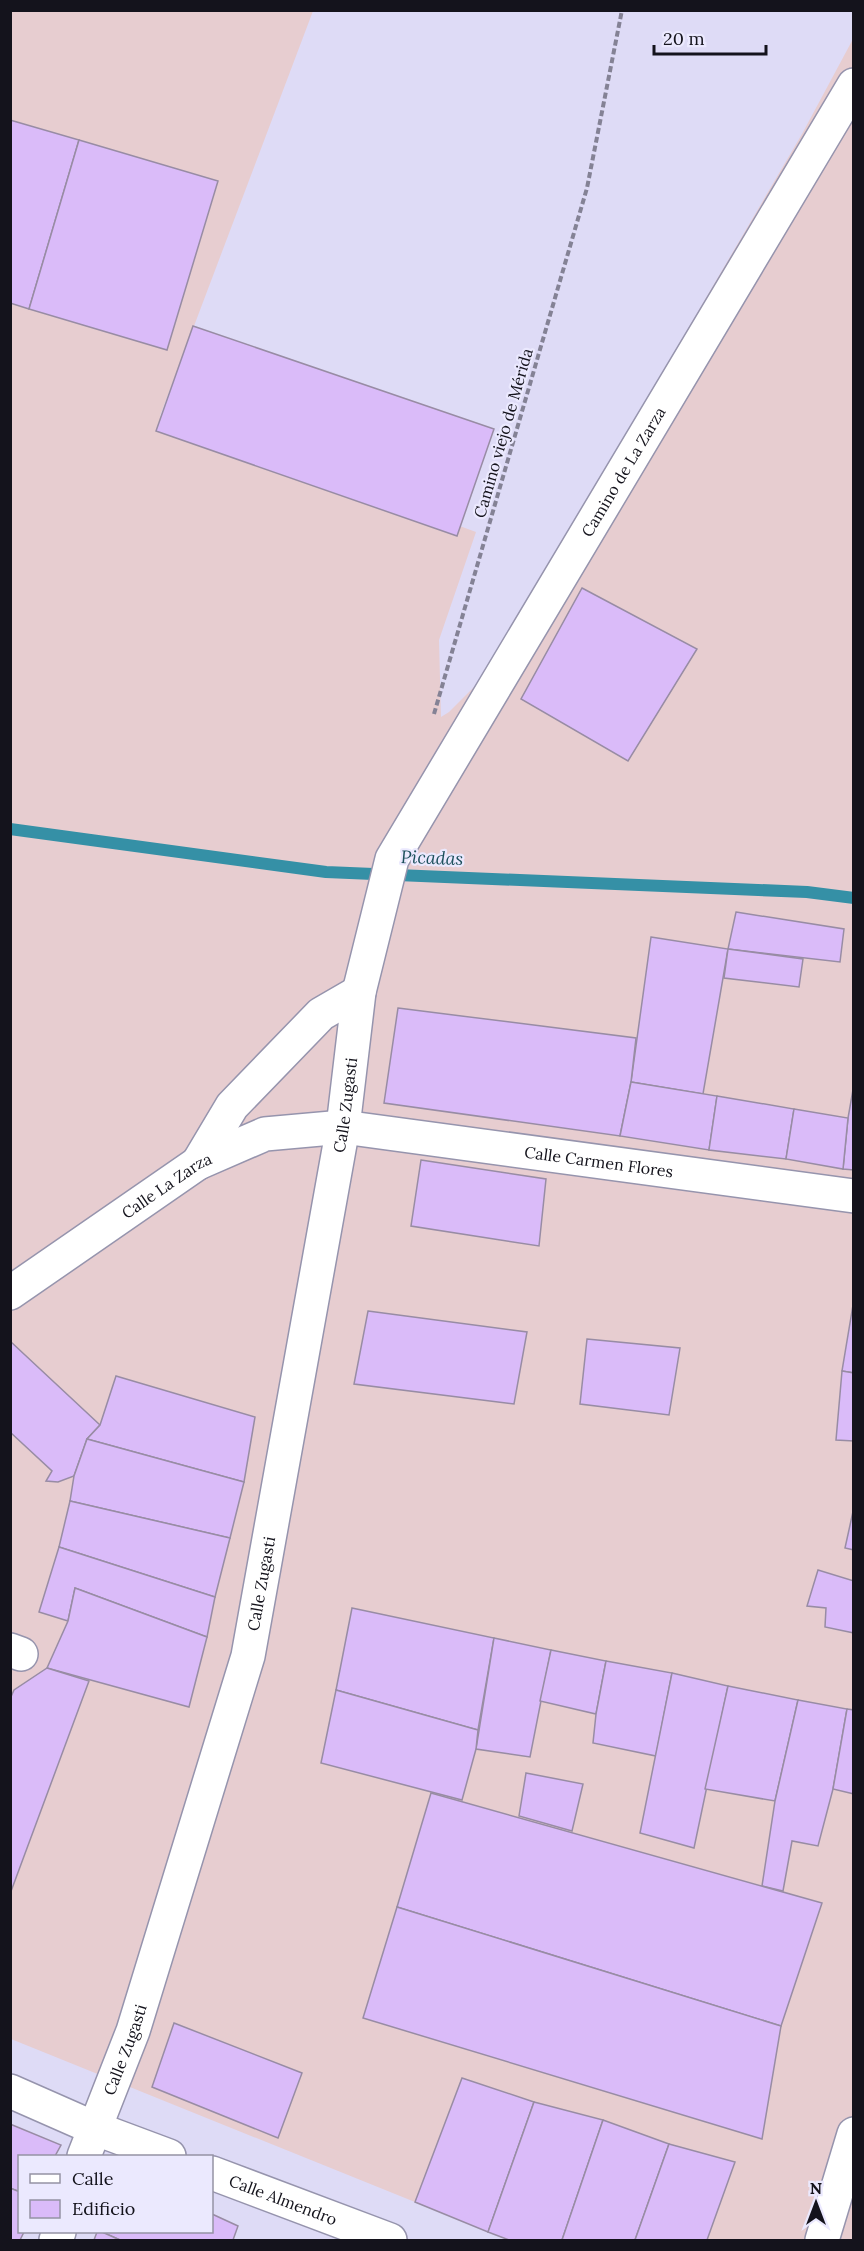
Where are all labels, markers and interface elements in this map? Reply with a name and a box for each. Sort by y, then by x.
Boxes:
scale bar [654,18,766,56]
text: 20 m [663,27,705,50]
street label: Camino viejo de Mérida [469,346,537,520]
street label: Camino de La Zarza [577,403,670,540]
water label: Picadas [400,845,464,870]
street label: Calle Zugasti [329,1056,361,1154]
street label: Calle Carmen Flores [523,1142,674,1181]
street label: Calle La Zarza [118,1148,215,1223]
street label: Calle Zugasti [243,1535,279,1632]
street label: Calle Zugasti [99,2002,151,2098]
legend [18,2155,213,2233]
text: Calle [72,2167,114,2190]
street label: Calle Almendro [226,2170,340,2229]
north arrow [786,2173,846,2233]
text: N [810,2178,822,2198]
text: Edificio [72,2197,135,2220]

